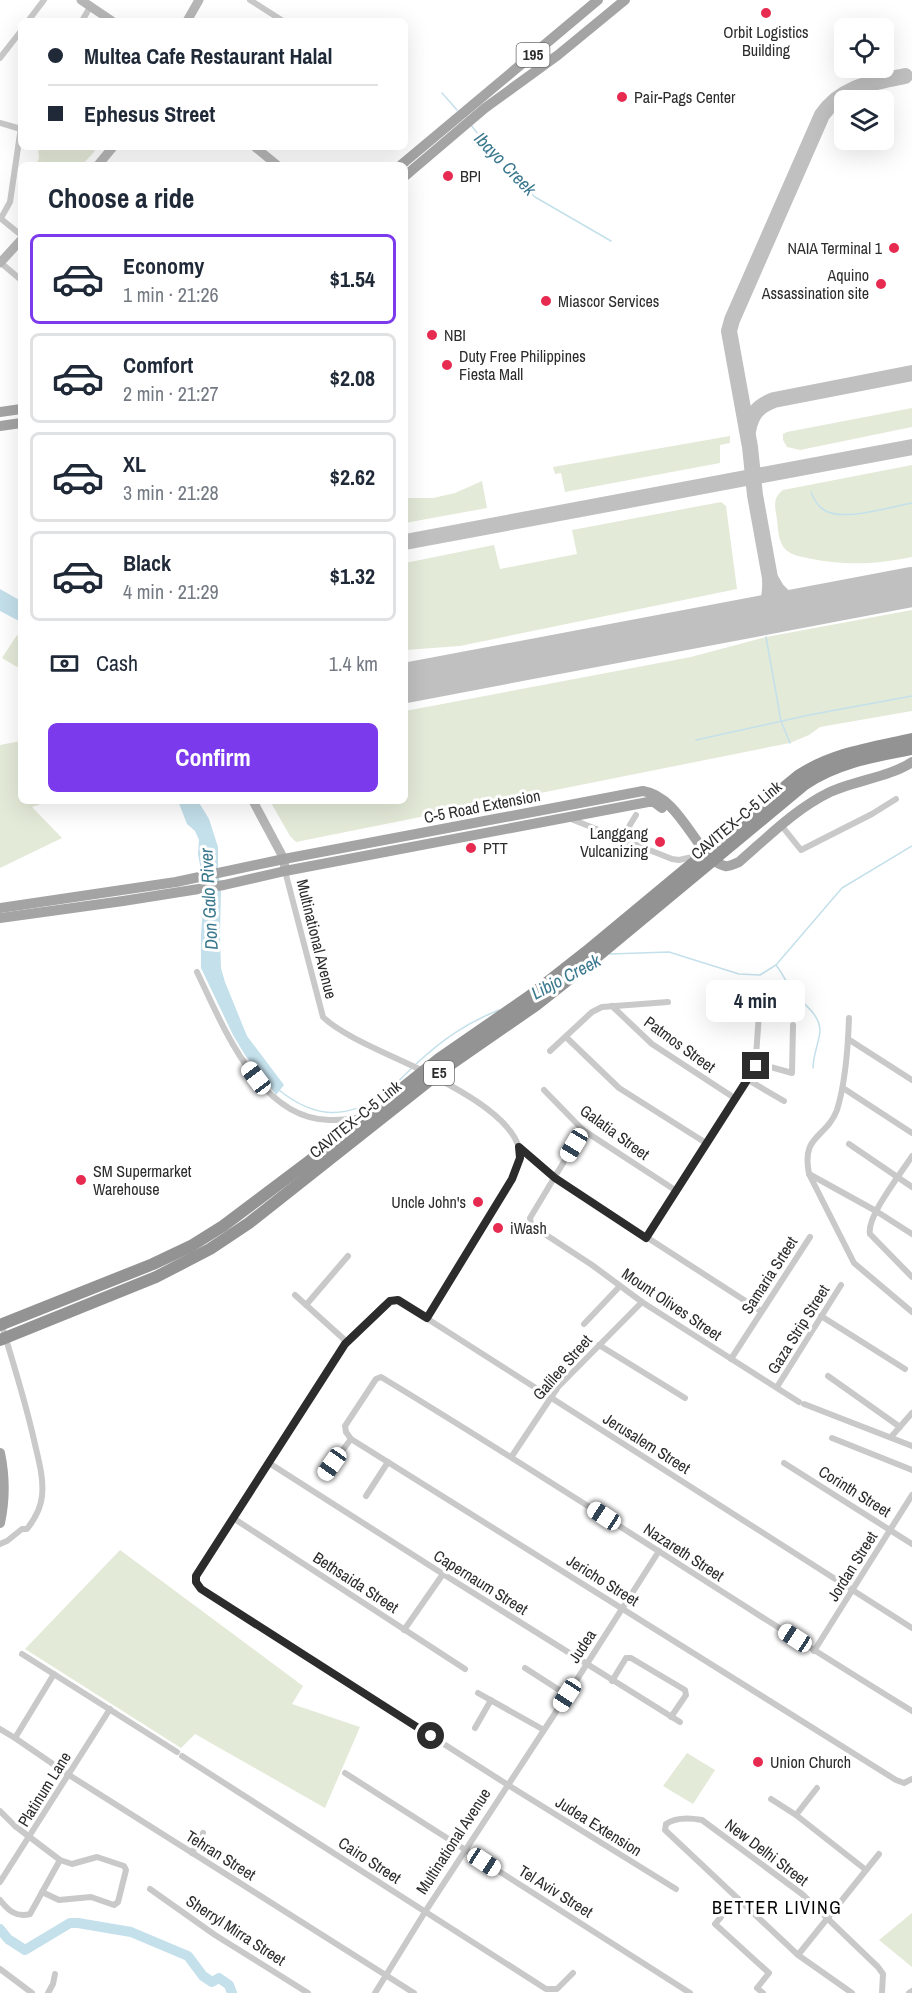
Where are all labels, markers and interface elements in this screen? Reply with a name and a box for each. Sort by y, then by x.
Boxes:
marker: Orbit Logistics Building [759,6,773,20]
map controls [834,18,894,150]
button: locate [834,18,894,78]
place label: Orbit Logistics Building [723,21,809,61]
text: Multea Cafe Restaurant Halal [84,41,333,71]
road number: 195 [516,43,550,67]
place label: Pair-Pags Center [634,86,736,108]
marker: Pair-Pags Center [615,90,629,104]
button: layers [834,90,894,150]
text: Ephesus Street [84,99,215,129]
water label: Ibayo Creek [469,126,542,201]
place label: BPI [460,165,481,187]
marker: BPI [441,169,455,183]
text: Choose a ride [48,180,194,216]
place label: NAIA Terminal 1 [787,237,883,259]
marker: NAIA Terminal 1 [887,241,901,255]
text: Economy [123,251,204,281]
icon: car [51,252,105,306]
text: $1.54 [330,264,375,294]
place label: Aquino Assassination site [761,264,869,304]
marker: Aquino Assassination site [874,277,888,291]
text: 1 min · 21:26 [123,281,219,308]
place label: Miascor Services [558,290,659,312]
marker: Miascor Services [539,294,553,308]
place label: NBI [444,324,466,346]
marker: NBI [425,328,439,342]
place label: Duty Free Philippines Fiesta Mall [459,345,586,385]
text: Comfort [123,350,193,380]
icon: car [51,351,105,405]
marker: Duty Free Philippines Fiesta Mall [440,358,454,372]
text: $2.08 [330,363,375,393]
text: 2 min · 21:27 [123,380,219,407]
text: XL [123,449,146,479]
icon: car [51,450,105,504]
text: $2.62 [330,462,375,492]
text: 3 min · 21:28 [123,479,219,506]
text: Black [123,548,171,578]
icon: car [51,549,105,603]
text: $1.32 [330,561,375,591]
text: 4 min · 21:29 [123,578,219,605]
icon: cash [48,647,81,680]
text: Cash [96,648,138,678]
text: 1.4 km [329,650,378,677]
button: Confirm [48,723,378,792]
street label: CAVITEX–C-5 Link [686,775,786,864]
street label: C-5 Road Extension [422,784,542,828]
place label: Langgang Vulcanizing [580,822,649,862]
marker: Langgang Vulcanizing [653,835,667,849]
place label: PTT [483,837,508,859]
marker: PTT [464,841,478,855]
water label: Don Galo River [193,846,224,950]
street label: Multinational Avenue [292,877,342,1001]
water label: Libjo Creek [527,948,605,1005]
callout: 4 min [706,979,806,1021]
text: 4 min [734,987,777,1014]
street label: Patmos Street [640,1011,720,1078]
route end [742,1052,769,1079]
car [238,1058,274,1098]
road number: E5 [424,1061,454,1085]
street label: CAVITEX–C-5 Link [305,1075,406,1163]
street label: Galatia Street [576,1099,654,1165]
car [557,1125,591,1165]
place label: SM Supermarket Warehouse [93,1160,192,1200]
marker: SM Supermarket Warehouse [74,1173,88,1187]
place label: Uncle John's [391,1191,466,1213]
marker: Uncle John's [471,1195,485,1209]
place label: iWash [510,1217,547,1239]
marker: iWash [491,1221,505,1235]
street label: Samaria Srteet [736,1232,802,1318]
street label: Mount Olives Street [618,1262,727,1346]
street label: Gaza Strip Street [762,1280,834,1378]
street label: Galilee Street [527,1329,597,1404]
street label: Jerusalem Street [599,1407,695,1479]
car [314,1444,350,1484]
street label: Corinth Street [815,1460,896,1522]
car [584,1499,624,1533]
street label: Nazareth Street [639,1518,729,1586]
street label: Jordan Street [822,1526,882,1605]
street label: Capernaum Street [430,1544,533,1620]
street label: Bethsaida Street [309,1546,403,1618]
street label: Jericho Street [563,1549,644,1611]
car [775,1621,815,1655]
street label: Judea [563,1624,601,1667]
car [550,1675,584,1715]
route start [417,1722,444,1749]
street label: Platinum Lane [12,1747,76,1831]
place label: Union Church [770,1751,851,1773]
marker: Union Church [751,1755,765,1769]
street label: Multinational Avenue [410,1784,496,1898]
street label: Judea Extension [552,1791,646,1861]
street label: New Delhi Street [721,1813,813,1891]
street label: Tehran Street [182,1825,261,1885]
street label: Cairo Street [334,1832,406,1889]
car [464,1845,504,1879]
street label: Tel Aviv Street [515,1860,598,1923]
street label: Sherryl Mirra Street [182,1890,290,1971]
district label: BETTER LIVING [712,1895,842,1920]

